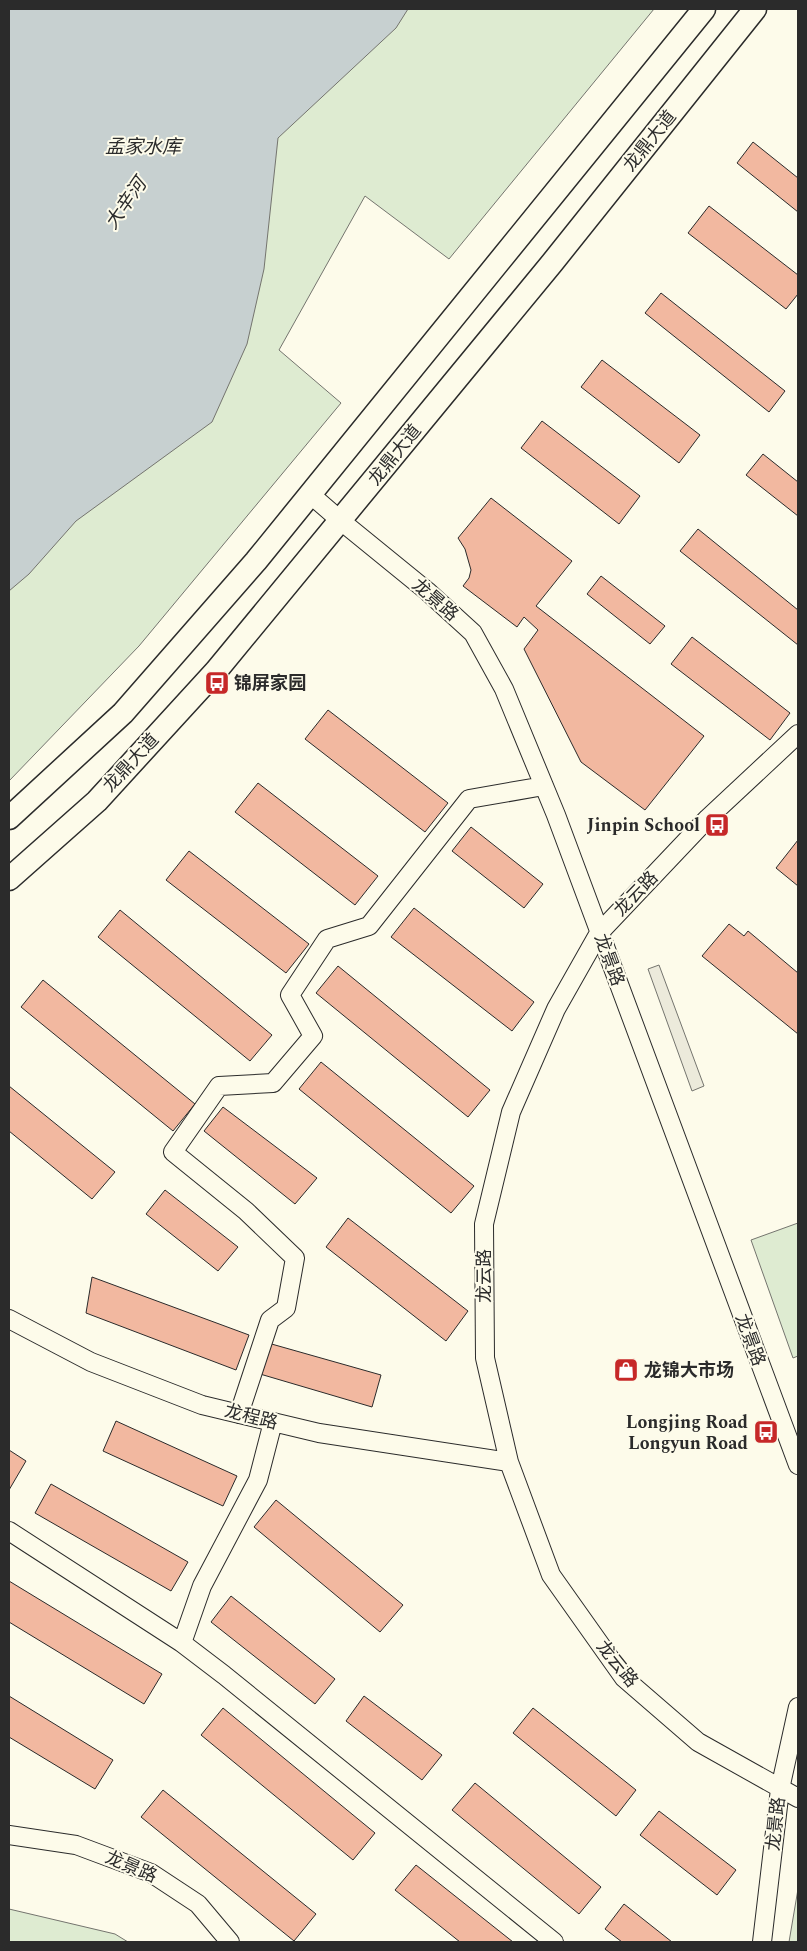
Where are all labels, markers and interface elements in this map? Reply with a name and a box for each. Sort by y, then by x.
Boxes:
street label: 龙鼎大道 [617,105,683,177]
water label: 孟家水库 [105,133,184,162]
water label: 大辛河 [98,169,157,236]
street label: 龙鼎大道 [362,419,428,491]
street label: 龙景路 [406,572,464,628]
bus stop icon: 锦屏家园 [204,670,230,696]
place label: 锦屏家园 [234,670,306,697]
street label: 龙鼎大道 [97,727,165,799]
place label: Jinpin School [587,812,700,839]
bus stop icon: Jinpin School [704,812,730,838]
street label: 龙云路 [608,865,664,923]
street label: 龙景路 [587,930,631,990]
street label: 龙云路 [471,1249,498,1303]
street label: 龙景路 [728,1310,772,1370]
shop icon: 龙锦大市场 [613,1357,639,1383]
place label: 龙锦大市场 [644,1357,734,1384]
street label: 龙程路 [222,1397,280,1437]
place label: Longjing Road Longyun Road [626,1409,748,1457]
bus stop icon: Longjing Road Longyun Road [753,1419,779,1445]
street label: 龙云路 [590,1635,644,1693]
street label: 龙景路 [760,1796,792,1852]
street label: 龙景路 [101,1844,161,1890]

